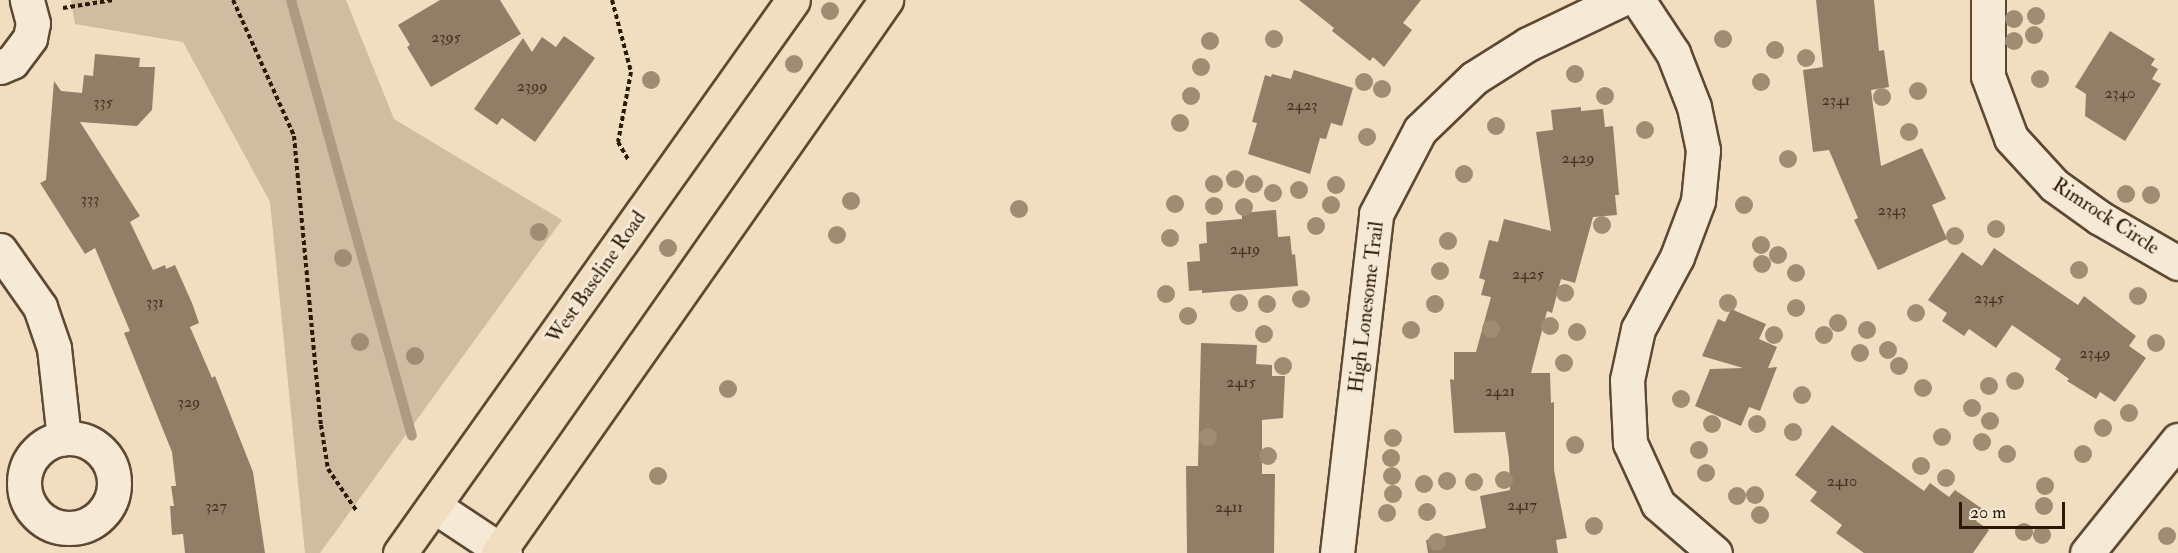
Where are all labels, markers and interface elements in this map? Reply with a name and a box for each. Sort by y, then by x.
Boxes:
house number: 2395 [431,27,461,47]
house number: 2399 [517,76,547,96]
house number: 2340 [2104,83,2136,103]
house number: 2341 [1822,90,1850,110]
house number: 335 [93,92,113,112]
house number: 2423 [1287,95,1317,115]
house number: 2429 [1561,148,1595,168]
street label: Rimrock Circle [2048,173,2164,259]
house number: 333 [81,189,99,209]
house number: 2343 [1878,200,1906,220]
street label: West Baseline Road [541,206,651,348]
street label: High Lonesome Trail [1344,220,1388,394]
house number: 2419 [1230,239,1260,259]
house number: 2425 [1512,264,1544,284]
house number: 2345 [1974,288,2004,308]
house number: 331 [146,292,164,312]
house number: 2349 [2079,343,2111,363]
house number: 2415 [1226,372,1256,392]
house number: 2421 [1485,381,1515,401]
house number: 329 [178,392,200,412]
house number: 2410 [1827,471,1857,491]
scale bar [1962,490,2068,528]
house number: 2417 [1507,495,1537,515]
house number: 327 [205,496,227,516]
house number: 2411 [1215,497,1243,517]
text: 20 m [1970,501,2006,524]

